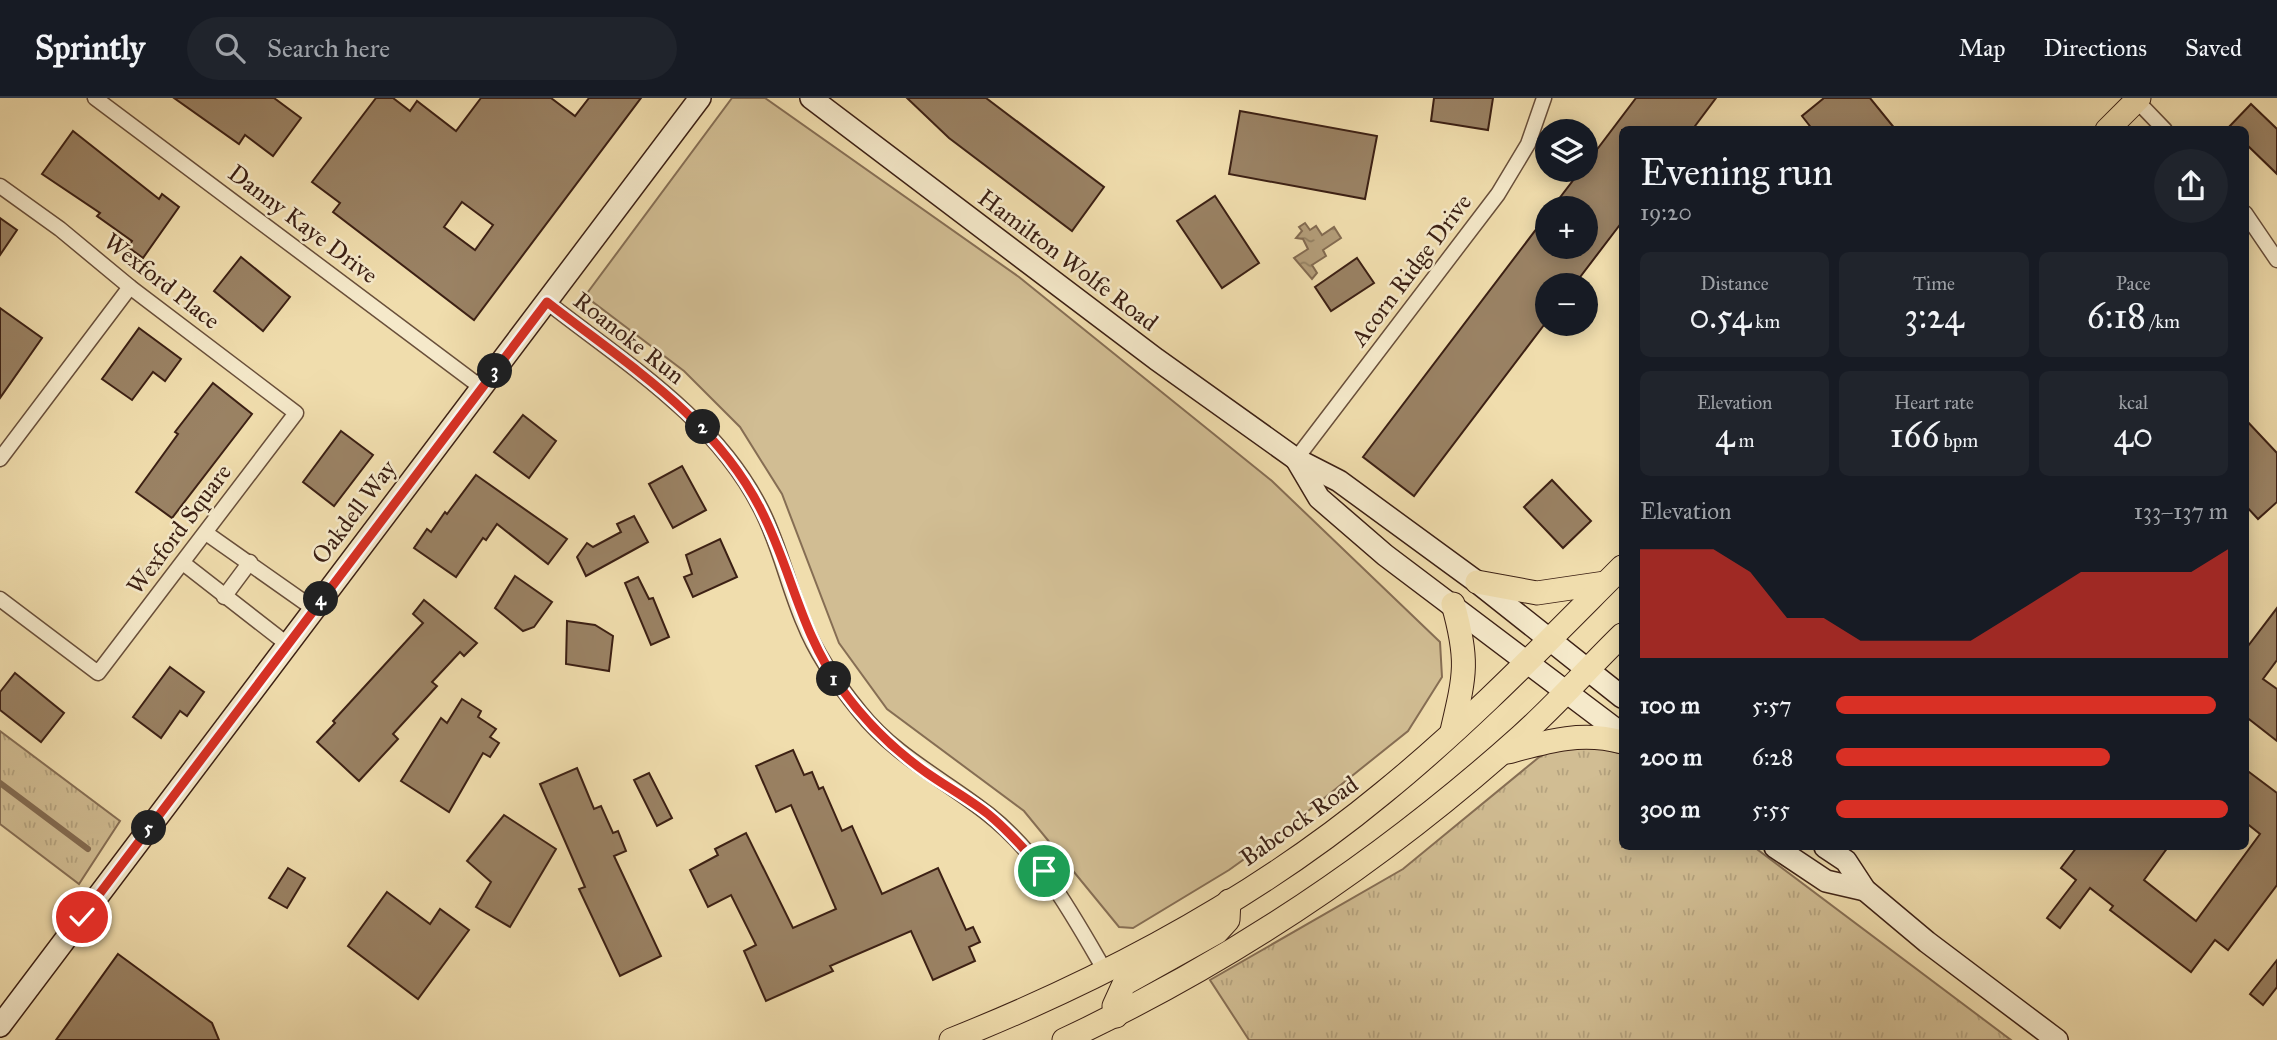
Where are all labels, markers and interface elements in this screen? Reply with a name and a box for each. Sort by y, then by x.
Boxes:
search box [187,17,677,80]
text: Sprintly [35,28,145,68]
icon: search [211,29,249,67]
text: Search here [267,32,390,64]
text: Map [1959,33,2006,63]
text: Directions [2044,33,2147,63]
text: Saved [2185,33,2242,63]
map controls [1535,119,1598,336]
button: layers [1535,119,1598,182]
text: Evening run [1640,149,1833,195]
button: share [2154,149,2228,223]
street label: Danny Kaye Drive [222,158,384,290]
street label: Hamilton Wolfe Road [972,183,1164,337]
street label: Acorn Ridge Drive [1343,188,1478,353]
button: + [1535,196,1598,259]
text: 19:20 [1640,198,1692,226]
street label: Wexford Place [98,226,226,336]
text: Distance [1701,272,1769,295]
text: Time [1913,272,1955,295]
text: Pace [2116,272,2151,295]
button: − [1535,273,1598,336]
street label: Roanoke Run [567,285,691,391]
text: 0.54 [1689,295,1751,338]
text: 3:24 [1904,295,1964,338]
text: 6:18 [2087,295,2146,338]
text: km [1751,310,1780,333]
text: /km [2146,310,2180,333]
pin: 3 [477,354,512,388]
text: 3 [491,359,498,382]
text: Elevation [1697,391,1772,414]
text: Heart rate [1894,391,1974,414]
text: kcal [2118,391,2148,414]
pin: 2 [686,410,720,444]
text: 4 [1715,414,1734,457]
text: 166 [1890,414,1939,457]
text: 40 [2113,414,2153,457]
text: 2 [698,415,707,438]
text: m [1734,429,1754,452]
text: bpm [1939,429,1978,452]
street label: Oakdell Way [305,454,403,570]
street label: Wexford Square [120,458,238,600]
text: Elevation [1640,497,1731,525]
text: 133–137 m [2134,497,2228,525]
pin: 4 [304,582,338,616]
text: 4 [315,587,326,610]
pin: 1 [816,662,852,696]
text: 1 [830,667,837,690]
text: 100 m [1640,691,1700,719]
text: 5:57 [1752,691,1791,719]
text: 200 m [1640,743,1702,771]
text: 6:28 [1752,743,1793,771]
street label: Babcock Road [1234,769,1364,873]
text: 300 m [1640,795,1700,823]
text: 5:55 [1752,795,1790,823]
pin: 5 [132,810,166,846]
text: 5 [144,816,153,839]
pin [1014,841,1074,901]
icon: arrive [1025,852,1063,890]
pin [52,887,112,947]
icon: check [63,898,101,936]

